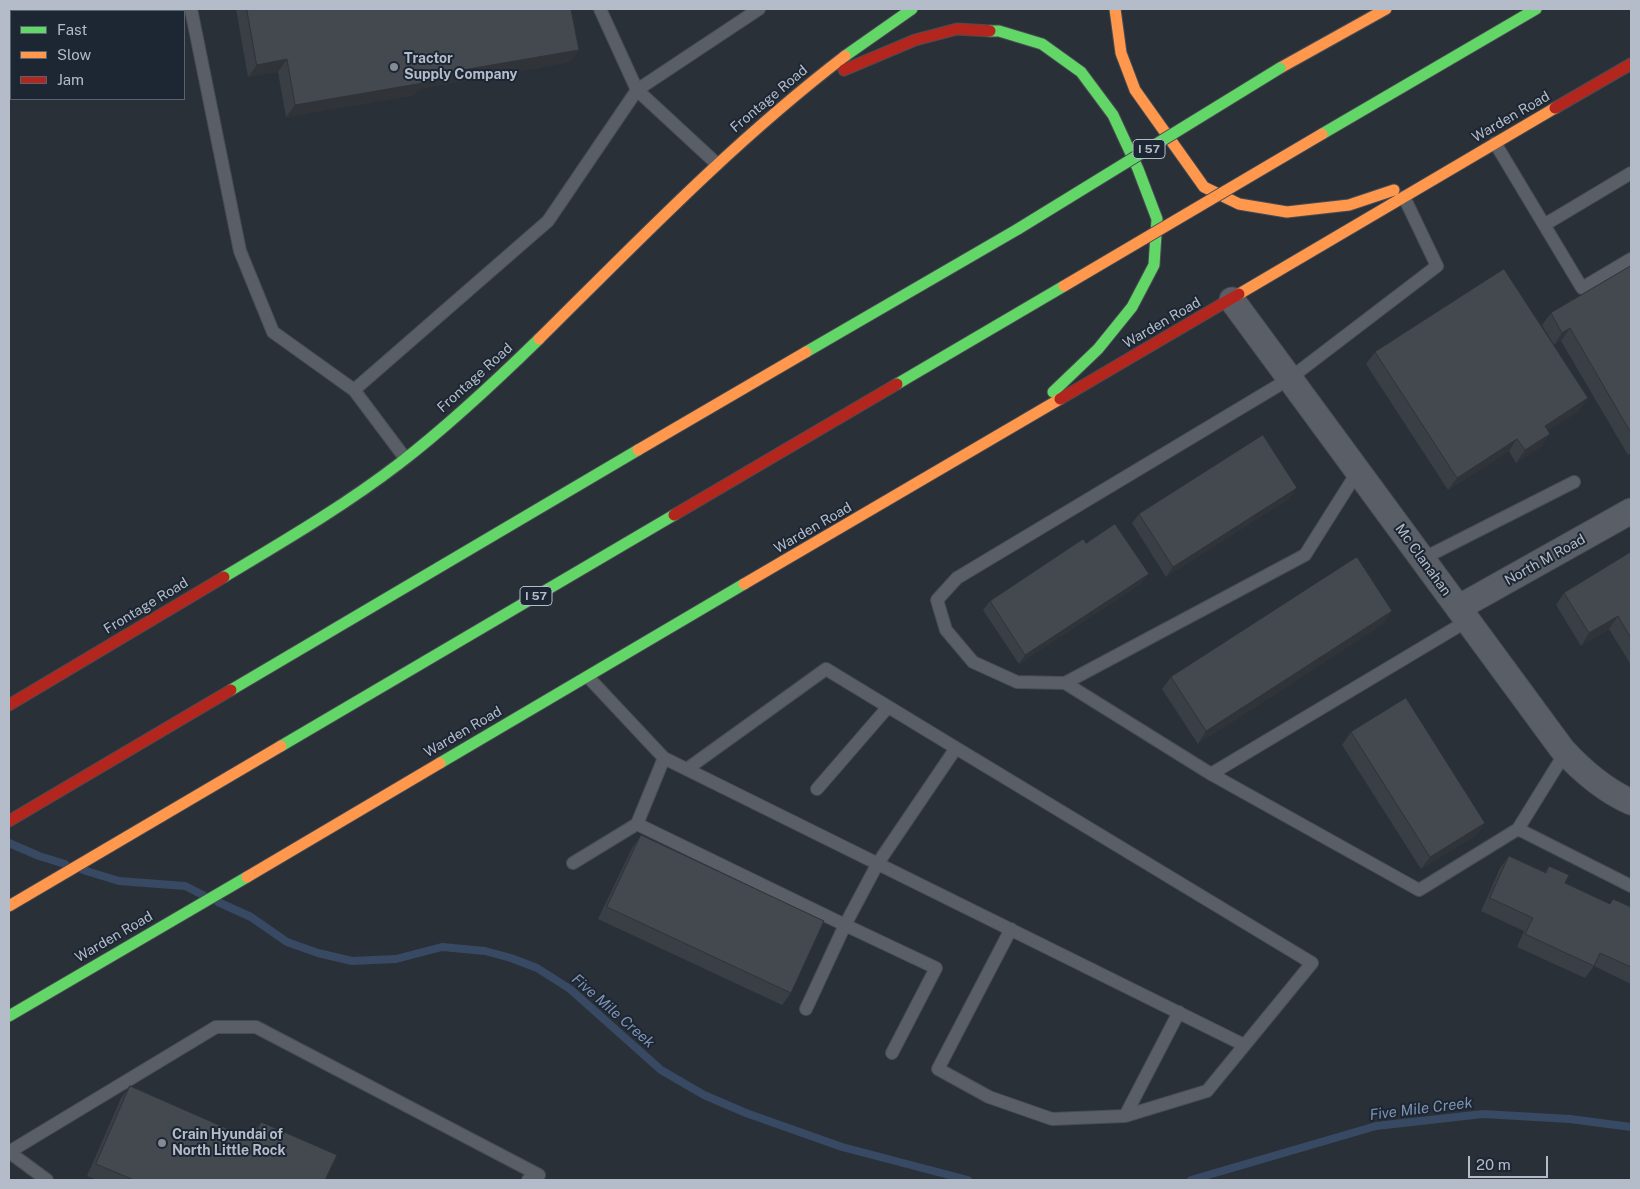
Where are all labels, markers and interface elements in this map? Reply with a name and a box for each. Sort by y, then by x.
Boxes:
legend [10,10,185,100]
text: Fast [57,21,87,38]
text: Slow [57,46,91,63]
place label: Tractor Supply Company [404,51,517,84]
marker: Tractor Supply Company [388,61,400,73]
street label: Frontage Road [727,62,811,136]
text: Jam [57,71,84,88]
street label: Warden Road [1469,88,1553,146]
road number: I 57 [1133,140,1165,158]
street label: Warden Road [1120,294,1204,352]
street label: Frontage Road [434,340,516,416]
street label: Warden Road [771,499,855,557]
street label: Mc Clanahan [1391,521,1455,599]
street label: North M Road [1502,531,1588,589]
street label: Frontage Road [101,574,191,638]
road number: I 57 [520,586,552,606]
street label: Warden Road [421,703,505,761]
street label: Warden Road [72,908,156,966]
water label: Five Mile Creek [568,970,658,1052]
water label: Five Mile Creek [1368,1094,1474,1124]
place label: Crain Hyundai of North Little Rock [172,1127,285,1160]
marker: Crain Hyundai of North Little Rock [156,1137,168,1149]
scale bar [1470,1146,1550,1178]
text: 20 m [1476,1156,1511,1173]

